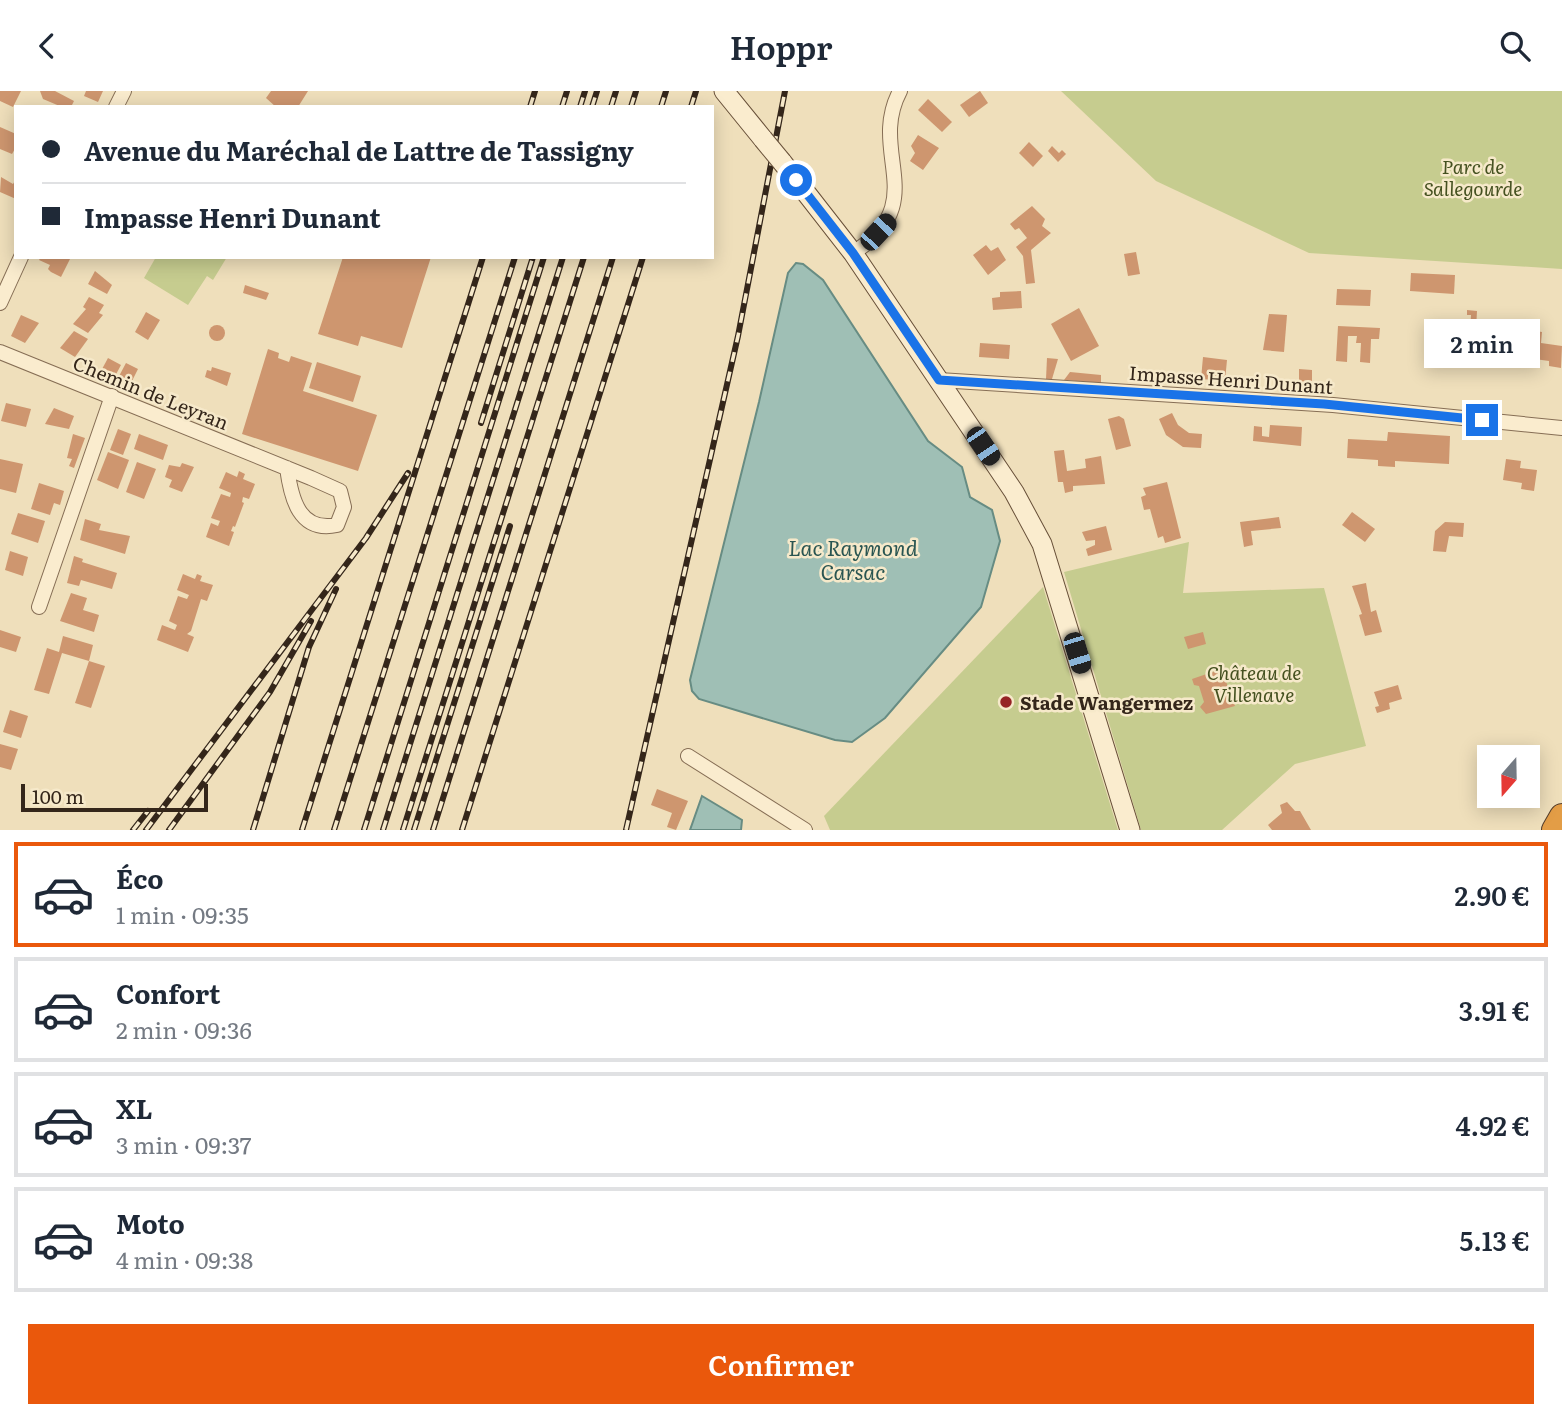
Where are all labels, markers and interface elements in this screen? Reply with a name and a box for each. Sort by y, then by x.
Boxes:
text: Hoppr [730,22,832,70]
icon: back [28,27,66,65]
icon: search [1496,27,1534,65]
text: Avenue du Maréchal de Lattre de Tassigny [84,130,634,169]
park label: Parc de Sallegourde [1424,152,1522,202]
route start [780,164,812,196]
text: Impasse Henri Dunant [84,197,381,236]
car [856,209,901,255]
callout: 2 min [1424,319,1540,367]
text: 2 min [1450,326,1514,360]
street label: Chemin de Leyran [69,348,233,436]
street label: Impasse Henri Dunant [1128,358,1334,400]
route end [1466,404,1498,436]
car [963,423,1004,469]
water label: Lac Raymond Carsac [788,531,918,586]
car [1061,630,1094,676]
park label: Château de Villenave [1207,658,1301,708]
place label: Stade Wangermez [1020,688,1193,716]
marker: Stade Wangermez [998,694,1014,710]
north arrow [1477,745,1540,809]
map controls [1477,745,1540,808]
scale bar [21,781,208,813]
text: 100 m [32,782,84,810]
text: Éco [116,858,164,897]
icon: car [32,863,95,926]
text: 2.90 € [1455,875,1530,914]
text: 1 min · 09:35 [116,897,249,931]
text: Confort [116,973,220,1012]
icon: car [32,978,95,1041]
text: 3.91 € [1459,990,1530,1029]
text: 2 min · 09:36 [116,1012,252,1046]
text: XL [116,1088,153,1127]
icon: car [32,1093,95,1156]
text: 4.92 € [1455,1105,1530,1144]
text: 3 min · 09:37 [116,1127,251,1161]
text: Moto [116,1203,185,1242]
icon: car [32,1208,95,1271]
text: 5.13 € [1459,1220,1530,1259]
text: 4 min · 09:38 [116,1242,253,1276]
button: Confirmer [28,1324,1534,1404]

